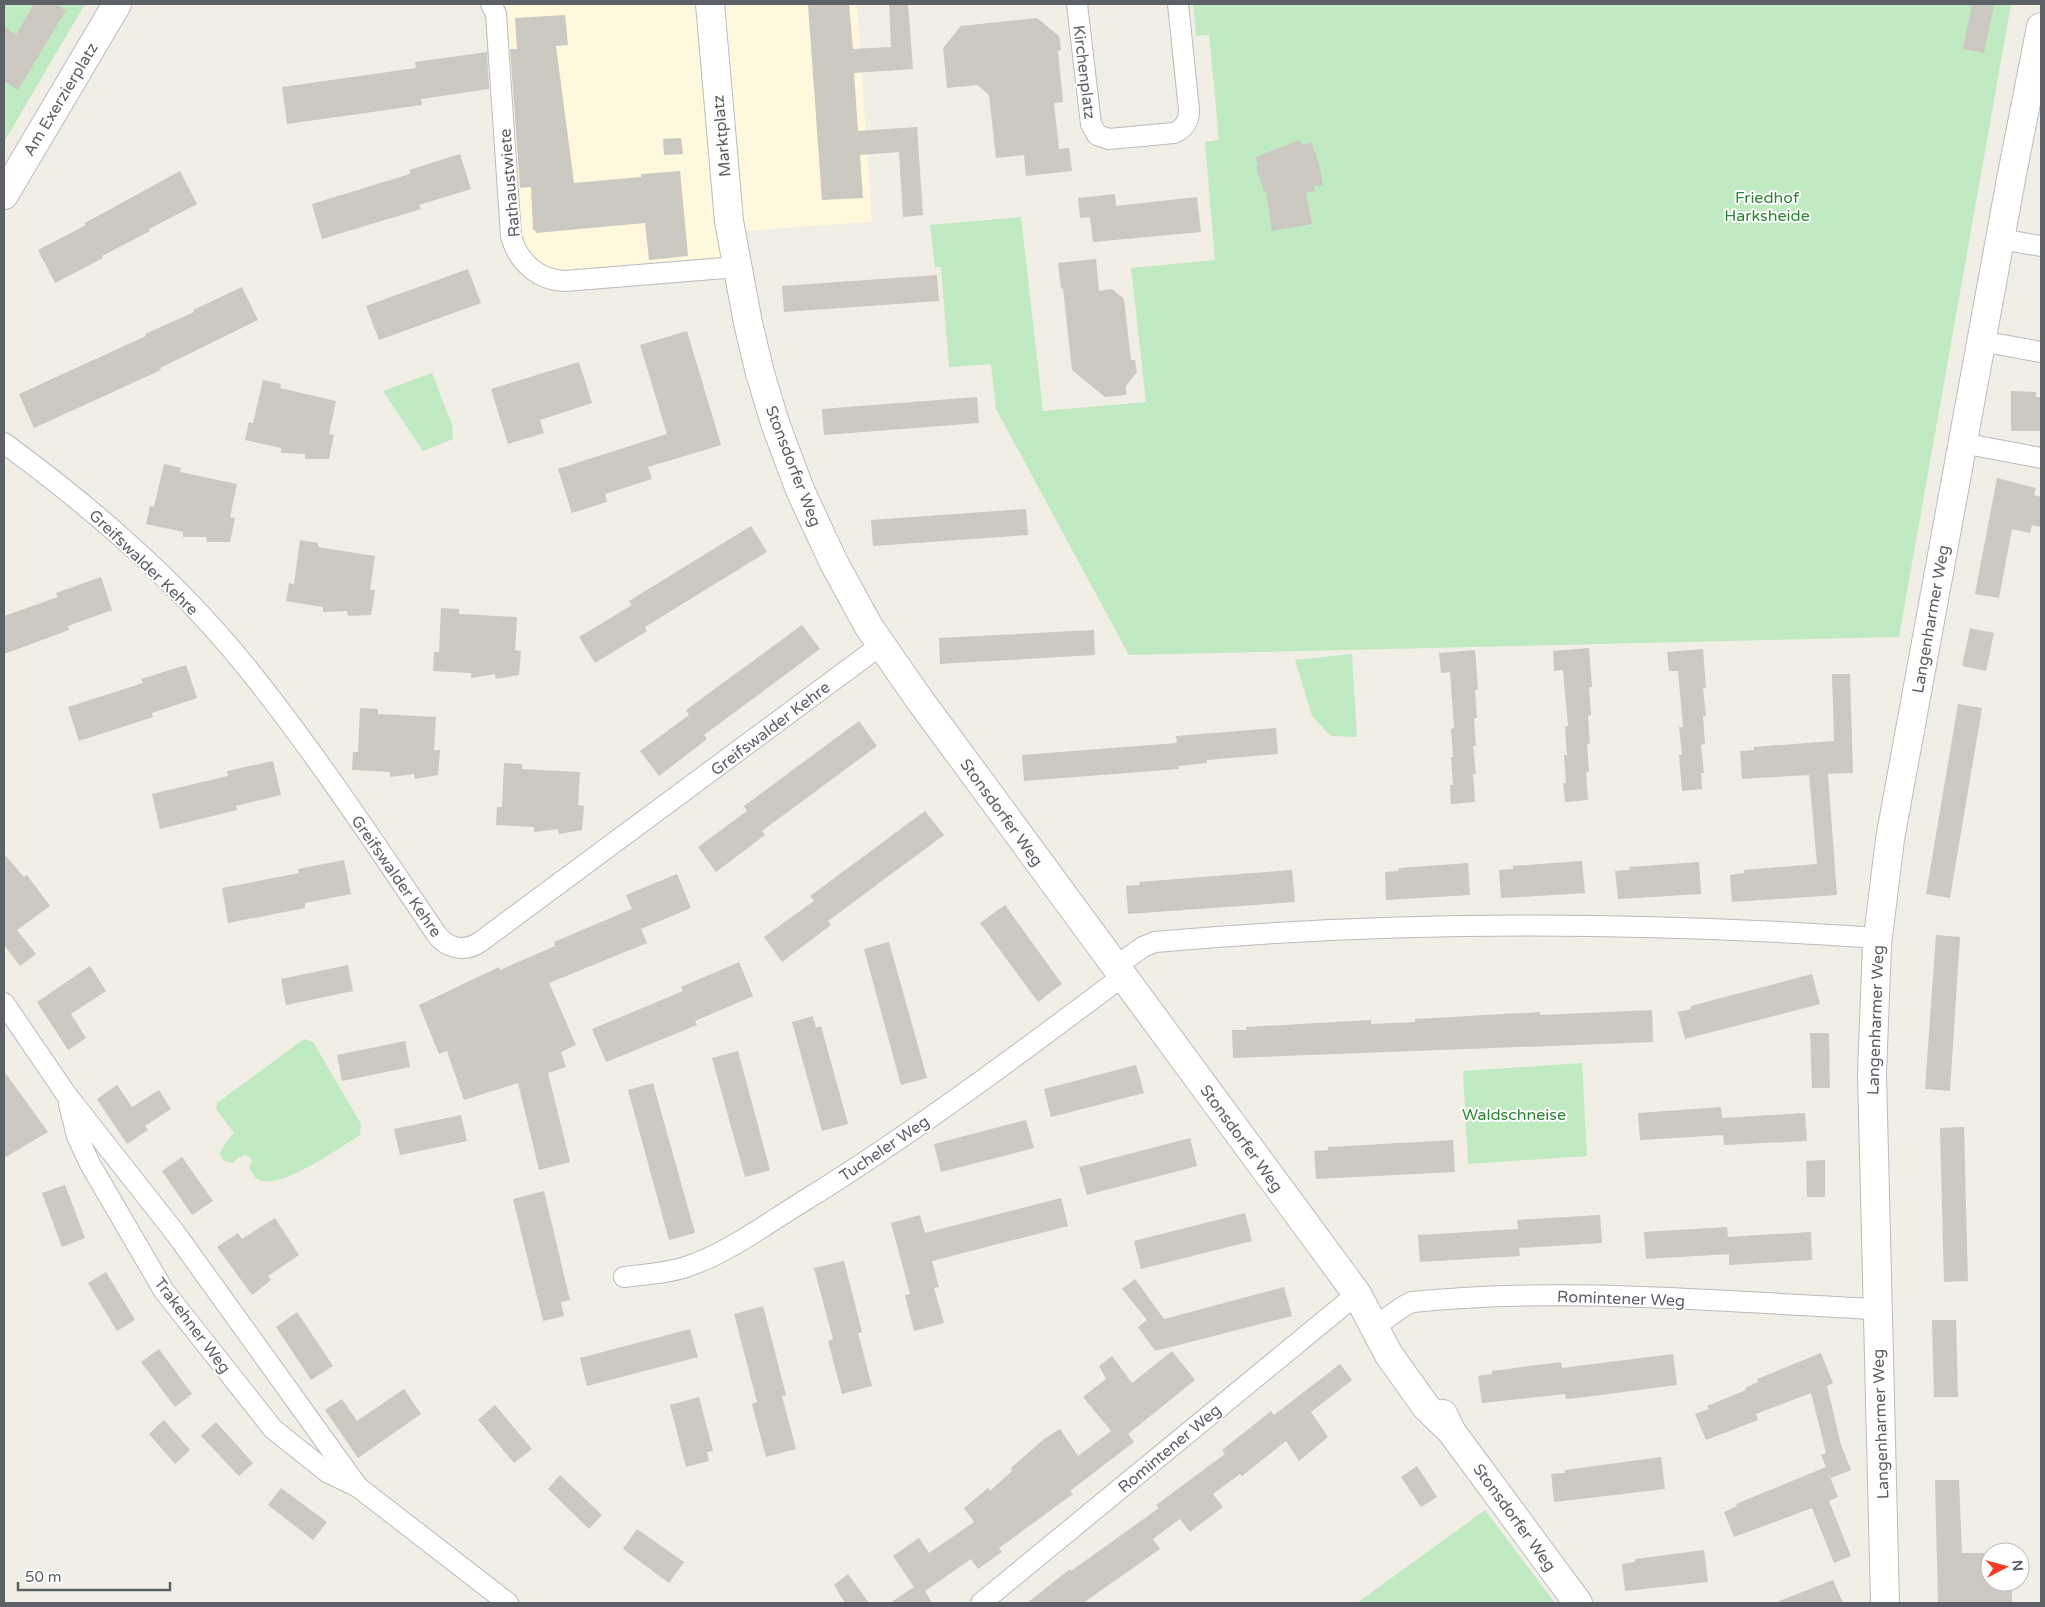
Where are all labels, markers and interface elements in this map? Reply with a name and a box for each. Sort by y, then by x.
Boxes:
street label: Kirchenplatz [1068,24,1100,120]
street label: Am Exerzierplatz [19,39,103,160]
street label: Marktplatz [708,94,736,178]
street label: Rathaustwiete [495,128,525,238]
park label: Friedhof Harksheide [1724,188,1810,226]
street label: Stonsdorfer Weg [761,403,825,530]
street label: Greifswalder Kehre [84,505,202,620]
street label: Langenharmer Weg [1908,543,1954,695]
street label: Greifswalder Kehre [707,677,834,780]
street label: Stonsdorfer Weg [955,755,1047,870]
street label: Greifswalder Kehre [347,812,446,941]
street label: Langenharmer Weg [1863,945,1889,1096]
street label: Stonsdorfer Weg [1195,1081,1287,1196]
park label: Waldschneise [1462,1105,1566,1125]
street label: Tucheler Weg [836,1112,933,1186]
street label: Trakehner Weg [150,1274,235,1378]
street label: Romintener Weg [1557,1287,1685,1311]
street label: Langenharmer Weg [1868,1348,1894,1499]
street label: Romintener Weg [1114,1400,1225,1498]
street label: Stonsdorfer Weg [1468,1460,1560,1575]
north arrow [1980,1542,2030,1592]
text: N [2008,1559,2026,1572]
scale bar [18,1560,170,1592]
text: 50 m [25,1568,62,1586]

